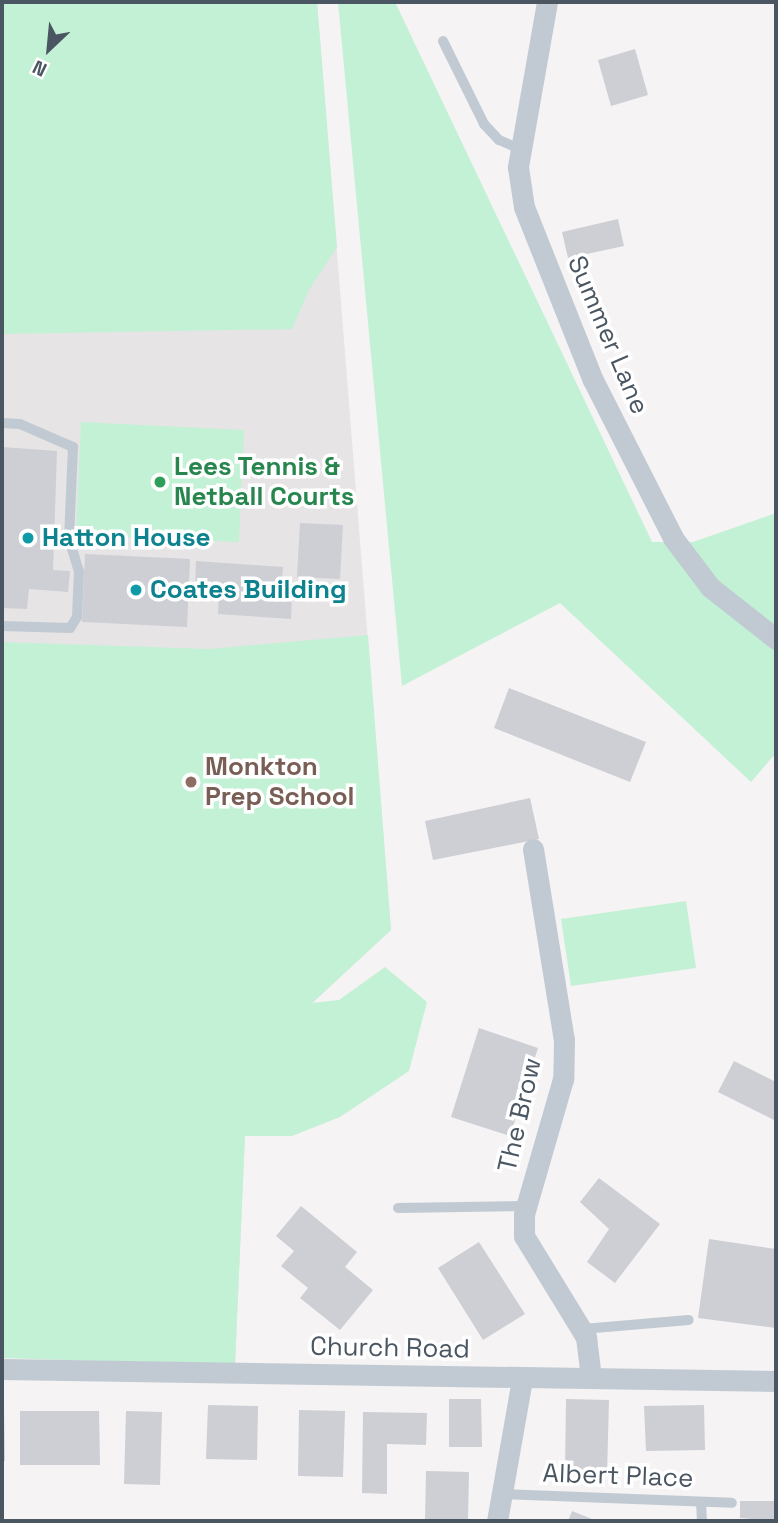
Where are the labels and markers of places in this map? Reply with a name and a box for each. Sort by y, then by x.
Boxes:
place label: Lees Tennis & Netball Courts [174,451,354,512]
marker: Lees Tennis & Netball Courts [152,474,168,490]
place label: Hatton House [42,522,211,554]
marker: Hatton House [20,530,36,546]
place label: Coates Building [150,574,347,606]
marker: Coates Building [128,582,144,598]
place label: Monkton Prep School [205,751,354,812]
marker: Monkton Prep School [183,774,199,790]

